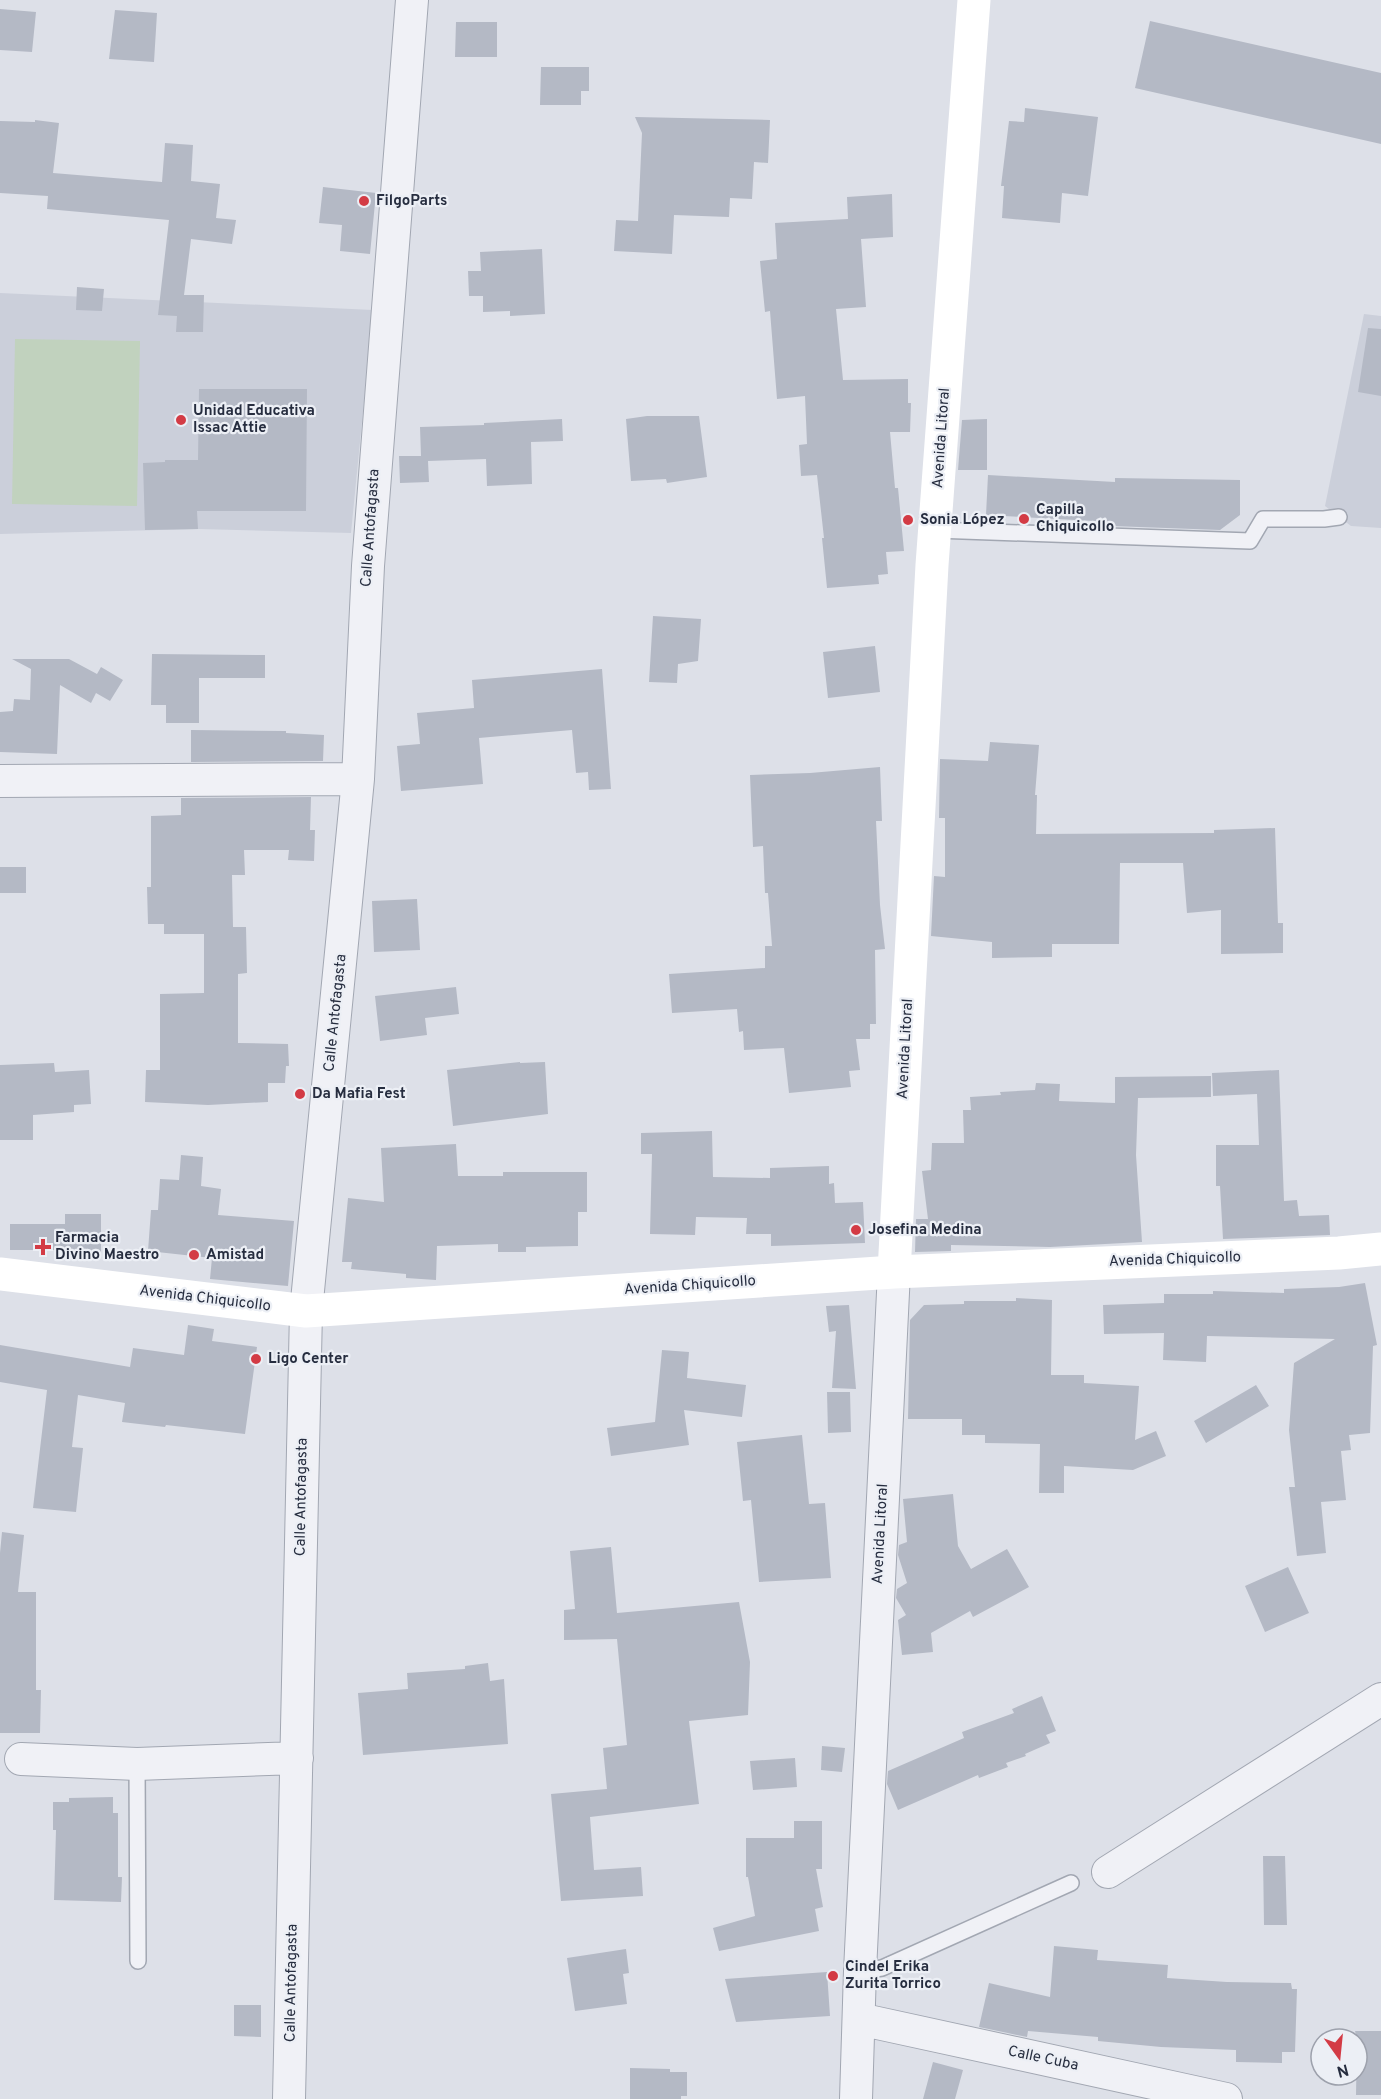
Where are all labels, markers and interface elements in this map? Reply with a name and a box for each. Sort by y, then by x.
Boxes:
place label: FilgoParts [376,192,447,211]
marker: FilgoParts [357,194,371,208]
street label: Avenida Litoral [929,387,955,489]
place label: Unidad Educativa Issac Attie [193,402,315,438]
marker: Unidad Educativa Issac Attie [174,413,188,427]
street label: Calle Antofagasta [357,468,385,588]
place label: Capilla Chiquicollo [1036,501,1114,537]
place label: Sonia López [920,511,1005,530]
marker: Capilla Chiquicollo [1017,512,1031,526]
marker: Sonia López [901,513,915,527]
street label: Calle Antofagasta [320,953,352,1073]
street label: Avenida Litoral [894,998,918,1100]
place label: Da Mafia Fest [312,1085,406,1104]
marker: Da Mafia Fest [293,1087,307,1101]
place label: Josefina Medina [868,1221,982,1240]
marker: Josefina Medina [849,1223,863,1237]
place label: Farmacia Divino Maestro [55,1229,159,1265]
marker: Farmacia Divino Maestro [36,1240,50,1254]
place label: Amistad [206,1246,264,1265]
marker: Amistad [187,1248,201,1262]
street label: Avenida Chiquicollo [1109,1248,1241,1272]
street label: Avenida Chiquicollo [623,1272,757,1300]
street label: Avenida Chiquicollo [138,1282,272,1316]
place label: Ligo Center [268,1350,349,1369]
marker: Ligo Center [249,1352,263,1366]
street label: Calle Antofagasta [291,1438,313,1556]
street label: Avenida Litoral [869,1483,893,1585]
street label: Calle Antofagasta [281,1924,303,2042]
place label: Cindel Erika Zurita Torrico [845,1958,941,1994]
marker: Cindel Erika Zurita Torrico [826,1969,840,1983]
north arrow [1309,2027,1369,2087]
street label: Calle Cuba [1006,2042,1080,2076]
text: N [1334,2058,1351,2081]

